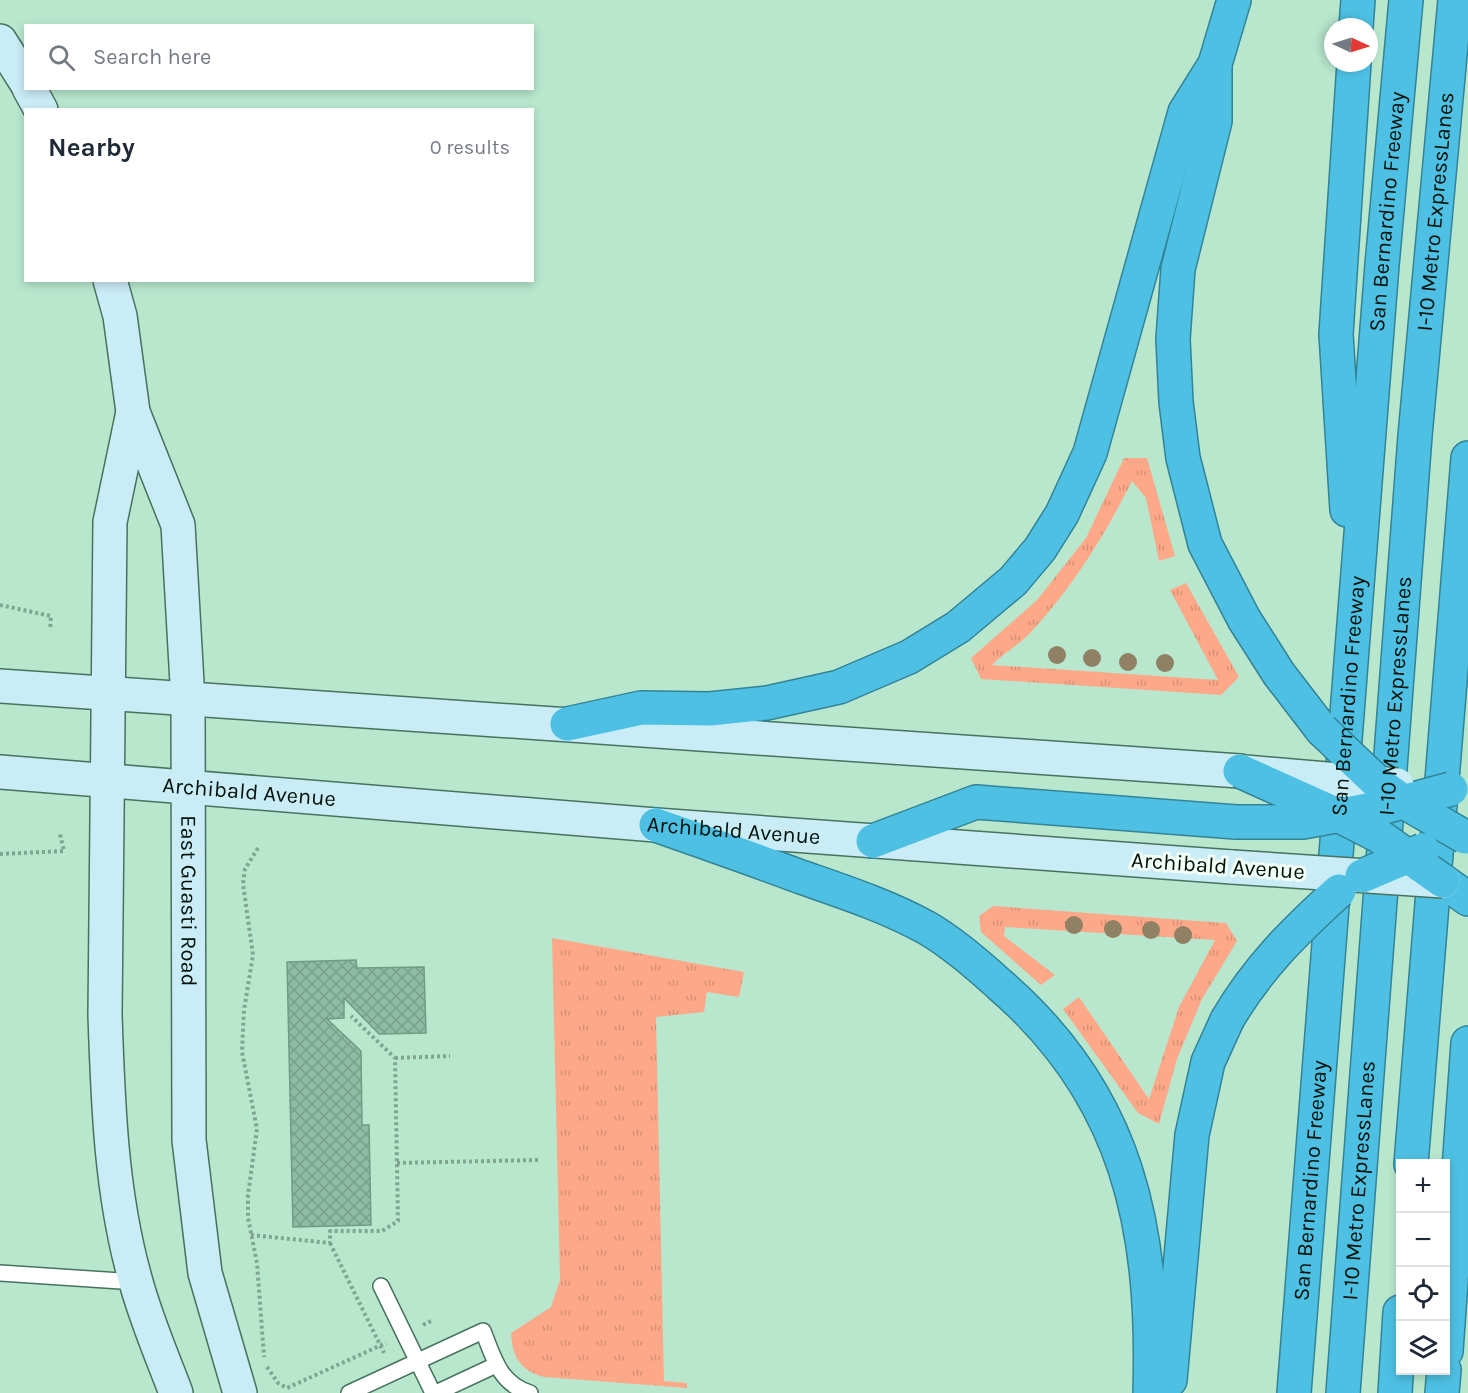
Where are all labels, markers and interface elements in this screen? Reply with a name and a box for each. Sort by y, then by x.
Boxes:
north arrow [1324,18,1378,72]
search box [24,24,534,90]
icon: search [45,41,78,74]
text: Search here [93,44,211,70]
street label: San Bernardino Freeway [1364,91,1411,333]
street label: I-10 Metro ExpressLanes [1412,91,1460,332]
text: Nearby [48,132,135,163]
text: 0 results [430,136,510,159]
street label: San Bernardino Freeway [1326,575,1371,817]
street label: I-10 Metro ExpressLanes [1373,575,1417,817]
street label: Archibald Avenue [161,772,337,812]
street label: Archibald Avenue [646,811,821,850]
street label: East Guasti Road [175,815,202,987]
street label: Archibald Avenue [1130,847,1306,885]
street label: San Bernardino Freeway [1288,1060,1333,1302]
street label: I-10 Metro ExpressLanes [1337,1060,1381,1301]
map controls [1396,1159,1450,1375]
button: + [1396,1159,1450,1213]
button: − [1396,1213,1450,1267]
button: locate [1396,1267,1450,1321]
button: layers [1396,1321,1450,1375]

